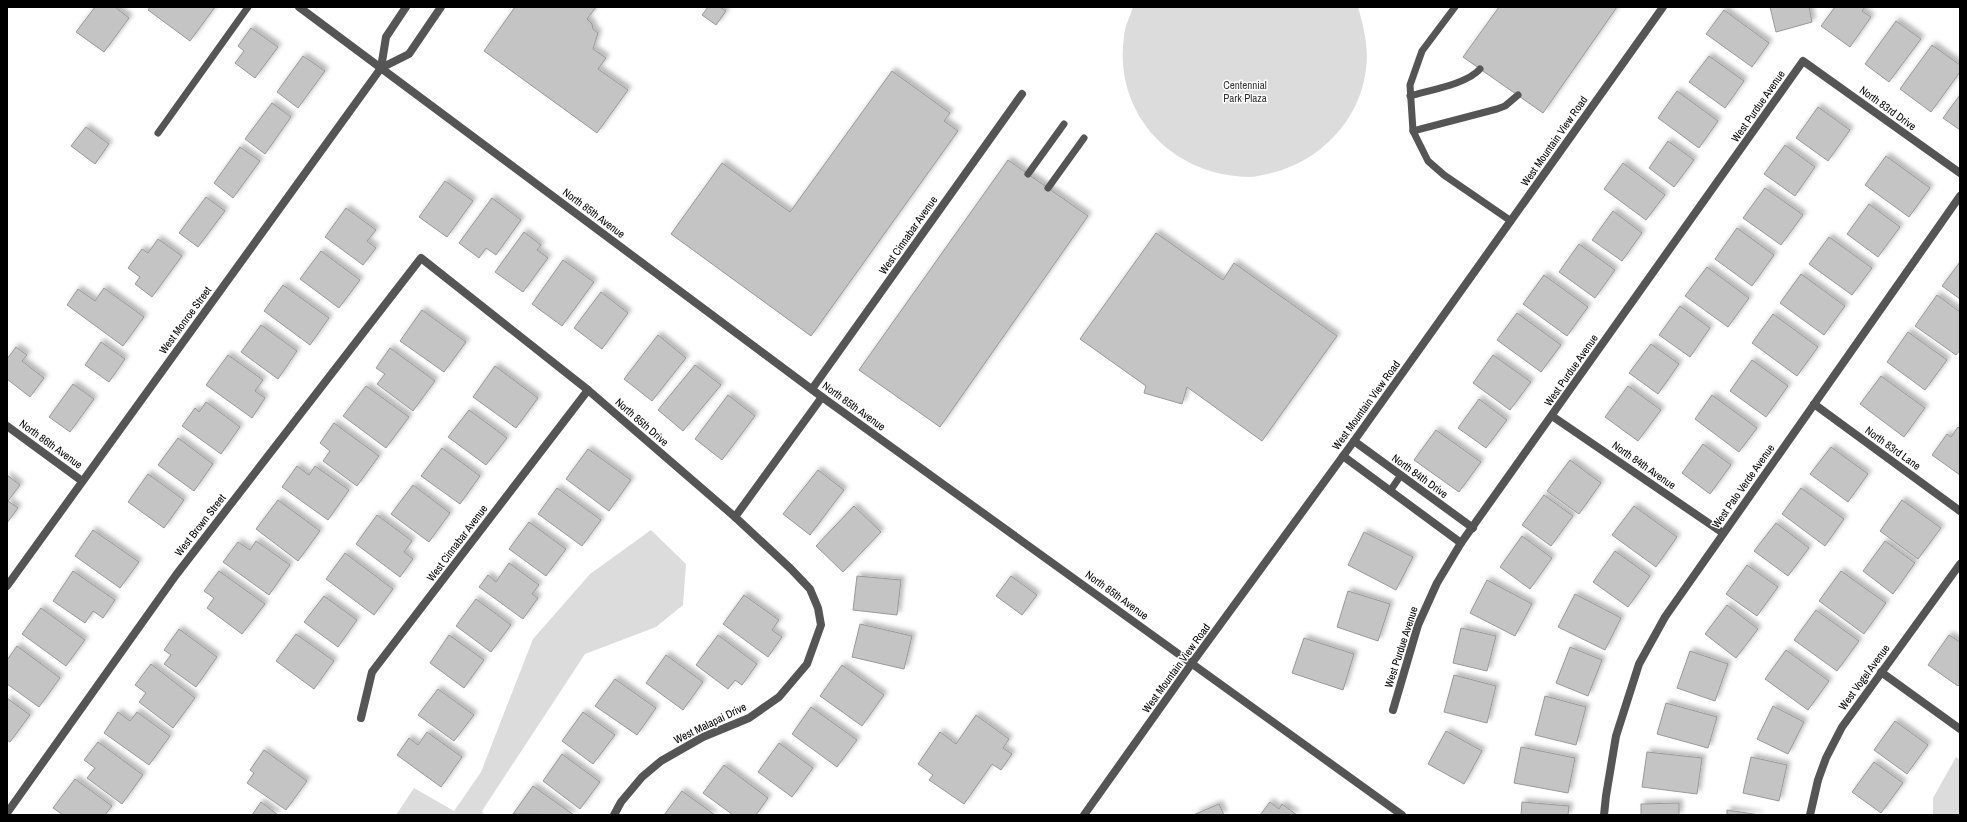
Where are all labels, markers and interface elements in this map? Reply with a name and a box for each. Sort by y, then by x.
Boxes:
street label: West Purdue Avenue [1728,67,1788,145]
park label: Centennial Park Plaza [1223,78,1267,105]
street label: North 83rd Drive [1857,83,1919,133]
street label: West Mountain View Road [1518,93,1590,189]
street label: North 85th Avenue [560,185,628,241]
street label: West Cinnabar Avenue [876,193,940,277]
street label: West Monroe Street [156,283,214,357]
street label: West Purdue Avenue [1541,331,1601,409]
street label: West Mountain View Road [1329,358,1403,452]
street label: North 85th Avenue [820,378,888,434]
street label: North 85th Drive [612,395,672,449]
street label: North 86th Avenue [17,416,85,472]
street label: North 83rd Lane [1863,423,1923,473]
street label: North 84th Avenue [1609,438,1679,492]
street label: West Palo Verde Avenue [1709,441,1777,531]
street label: North 84th Drive [1389,451,1451,501]
street label: West Brown Street [171,491,229,559]
street label: West Cinnabar Avenue [424,502,490,584]
street label: North 85th Avenue [1083,567,1151,623]
street label: West Purdue Avenue [1381,605,1421,689]
street label: West Mountain View Road [1139,621,1213,715]
street label: West Vogel Avenue [1835,641,1893,713]
street label: West Malapai Drive [671,699,749,747]

